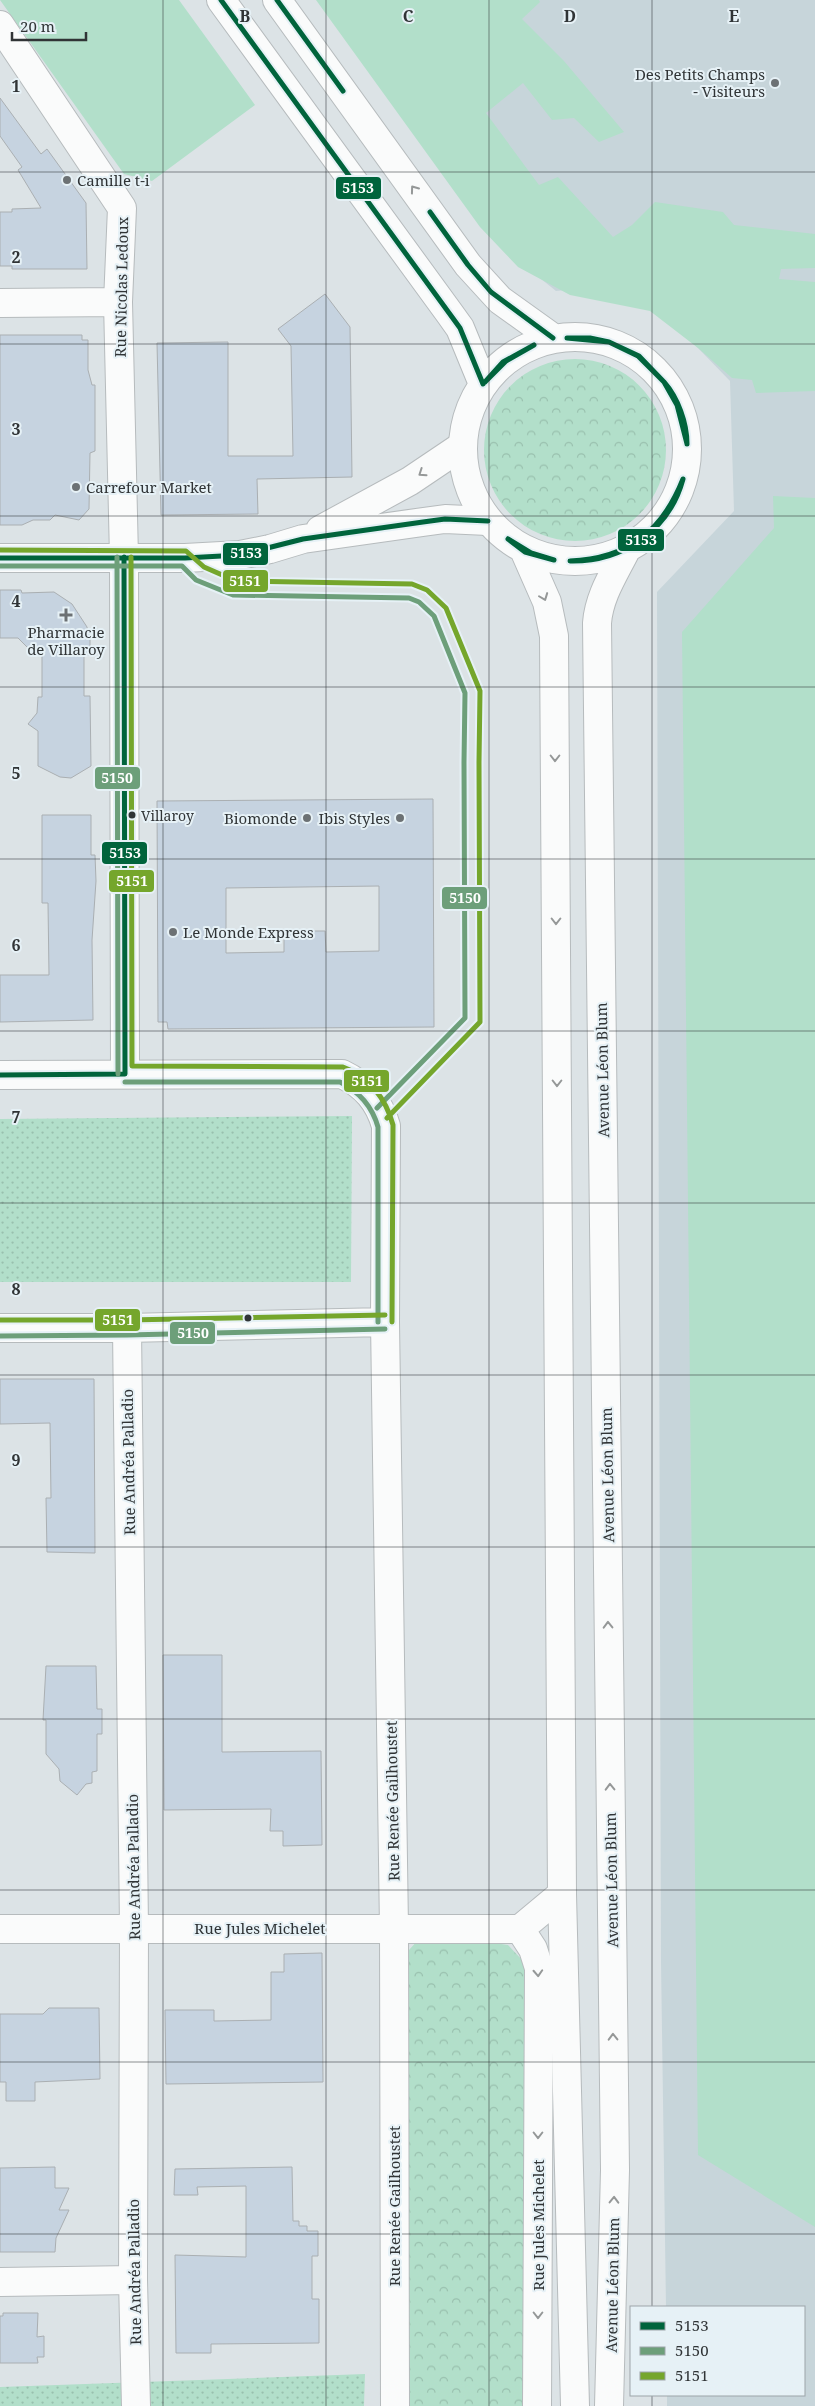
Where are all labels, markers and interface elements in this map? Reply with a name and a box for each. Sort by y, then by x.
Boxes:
text: B [240,5,251,27]
text: C [403,5,414,27]
text: D [564,5,576,27]
text: E [729,5,739,27]
scale bar [12,10,86,42]
text: 20 m [20,16,55,36]
place label: Des Petits Champs - Visiteurs [635,64,765,101]
text: 1 [11,75,21,97]
marker: Des Petits Champs - Visiteurs [769,77,781,89]
place label: Camille t-i [77,170,150,190]
marker: Camille t-i [61,174,73,186]
line badge: 5153 [335,176,382,200]
text: 5153 [342,178,374,197]
one-way arrow [411,186,419,195]
street label: Rue Nicolas Ledoux [110,216,132,358]
text: 2 [11,246,21,268]
text: 3 [11,418,21,440]
one-way arrow [418,467,427,476]
place label: Carrefour Market [86,477,212,497]
marker: Carrefour Market [70,481,82,493]
line badge: 5153 [617,528,665,552]
text: 5153 [625,530,657,549]
line badge: 5153 [222,542,269,566]
text: 5153 [230,543,262,562]
line badge: 5151 [222,569,269,593]
text: 5151 [229,571,261,590]
text: 4 [11,590,21,612]
one-way arrow [538,592,549,601]
marker: Pharmacie de Villaroy [60,609,72,621]
place label: Pharmacie de Villaroy [27,622,105,659]
one-way arrow [550,755,560,763]
text: 5 [11,762,21,784]
line badge: 5150 [94,766,141,790]
text: 5150 [101,768,133,787]
place label: Villaroy [141,806,194,825]
place label: Biomonde [224,808,297,828]
place label: Ibis Styles [318,808,390,828]
marker: Villaroy [127,810,137,820]
marker: Biomonde [301,812,313,824]
marker: Ibis Styles [394,812,406,824]
line badge: 5153 [101,841,148,865]
text: 5153 [109,843,141,862]
line badge: 5151 [108,869,155,893]
text: 5151 [116,871,148,890]
line badge: 5150 [441,886,488,910]
text: 5150 [449,888,481,907]
one-way arrow [551,918,561,925]
place label: Le Monde Express [183,922,314,942]
marker: Le Monde Express [167,926,179,938]
text: 6 [11,934,21,956]
street label: Avenue Léon Blum [591,1002,613,1138]
line badge: 5151 [343,1069,390,1093]
text: 5151 [351,1071,383,1090]
one-way arrow [552,1080,562,1088]
text: 7 [11,1106,21,1128]
text: 8 [11,1278,21,1300]
line badge: 5151 [94,1308,141,1332]
text: 5151 [102,1310,134,1329]
unlabelled marker [243,1313,253,1323]
line badge: 5150 [169,1321,216,1345]
text: 5150 [177,1323,209,1342]
street label: Rue Andréa Palladio [117,1389,139,1535]
street label: Avenue Léon Blum [596,1407,618,1543]
text: 9 [11,1449,21,1471]
one-way arrow [603,1621,613,1628]
street label: Rue Renée Gailhoustet [381,1721,403,1881]
one-way arrow [605,1783,615,1791]
street label: Rue Andréa Palladio [122,1794,144,1940]
street label: Avenue Léon Blum [600,1812,622,1948]
street label: Rue Jules Michelet [194,1918,326,1938]
one-way arrow [533,1969,544,1977]
one-way arrow [608,2033,618,2041]
street label: Rue Renée Gailhoustet [384,2126,404,2286]
one-way arrow [533,2132,543,2140]
street label: Rue Jules Michelet [528,2159,548,2291]
one-way arrow [609,2196,619,2204]
street label: Rue Andréa Palladio [123,2199,145,2345]
street label: Avenue Léon Blum [601,2217,623,2353]
legend [630,2306,805,2396]
one-way arrow [533,2312,543,2320]
text: 5153 [675,2315,709,2335]
text: 5150 [675,2340,709,2360]
text: 5151 [675,2365,709,2385]

